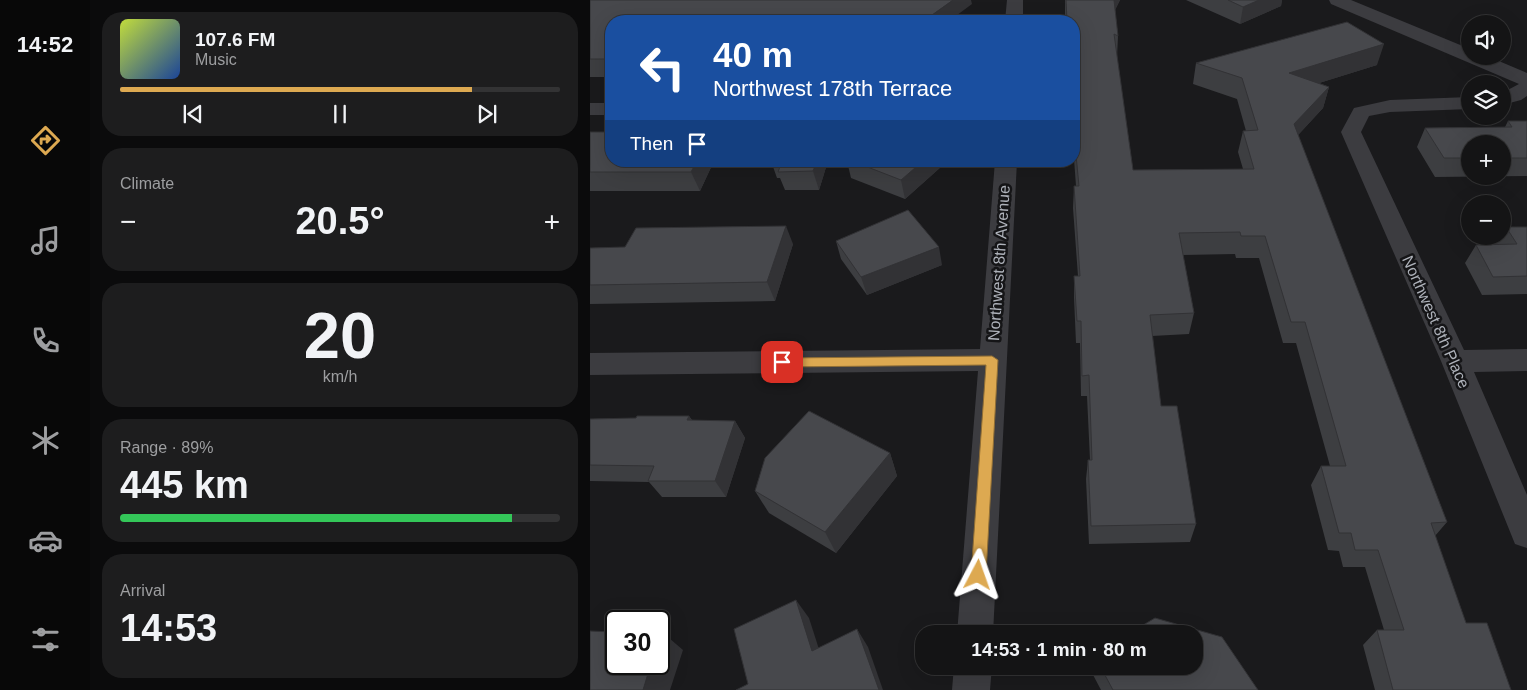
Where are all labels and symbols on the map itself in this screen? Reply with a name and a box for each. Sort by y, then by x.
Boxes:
street label: Northwest 8th Avenue [985,184,1013,342]
street label: Northwest 8th Place [1399,253,1473,391]
pin [761,341,803,383]
position arrow [951,548,1003,600]
speed limit sign: 30 [605,610,670,675]

